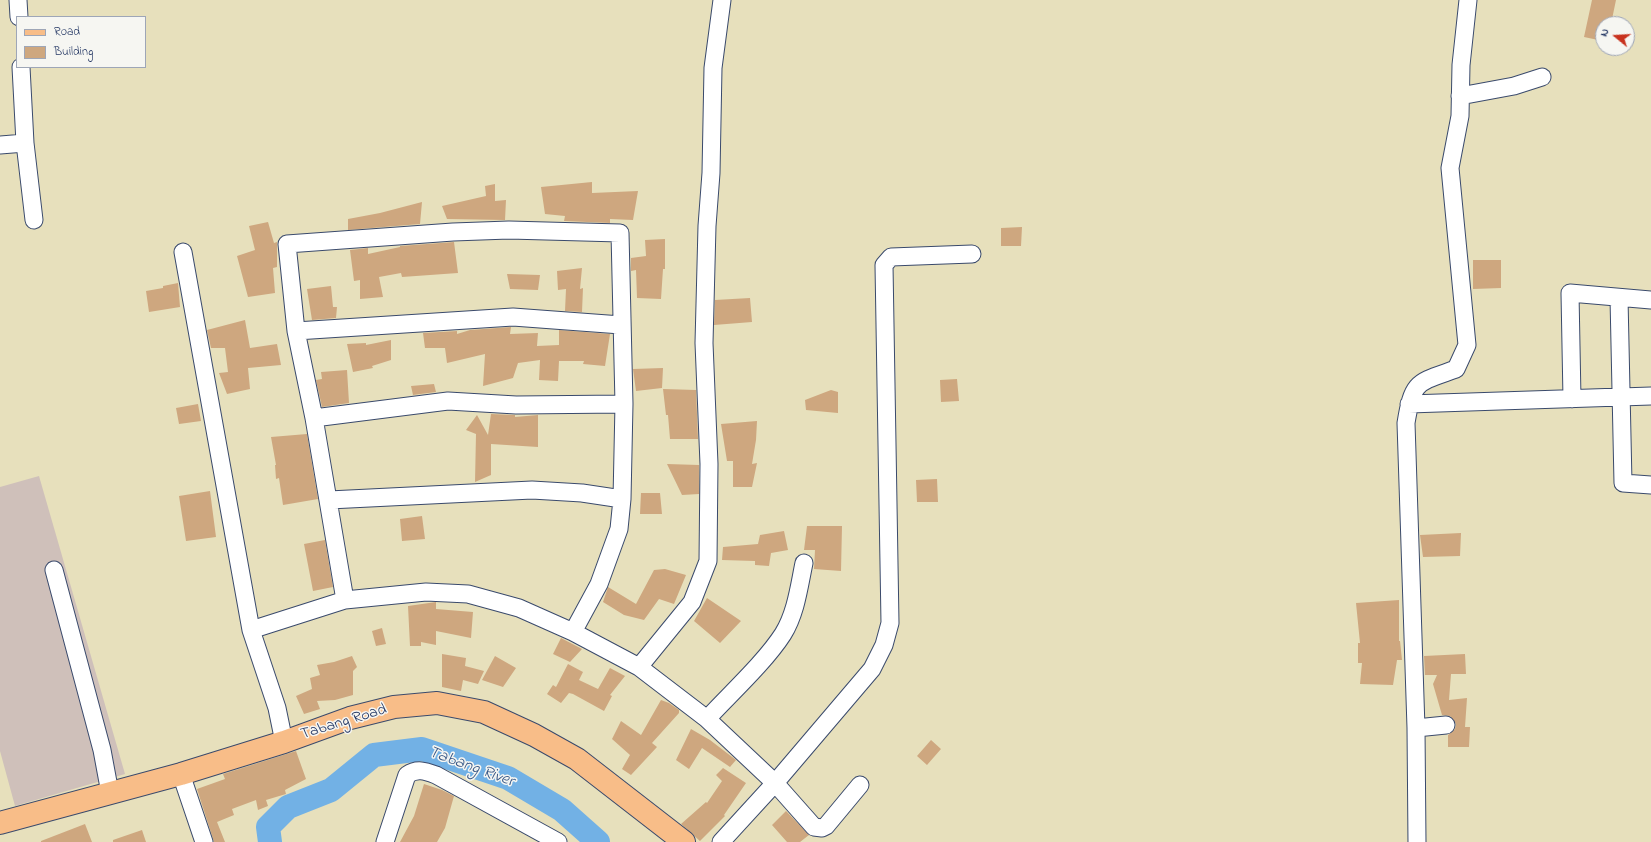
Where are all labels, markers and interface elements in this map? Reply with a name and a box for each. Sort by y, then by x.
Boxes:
legend [16,16,146,68]
north arrow [1595,16,1635,56]
text: Road [54,23,80,41]
text: N [1596,27,1613,39]
text: Building [54,43,93,61]
street label: Tabang Road [299,701,389,745]
water label: Tabang River [425,743,517,793]

